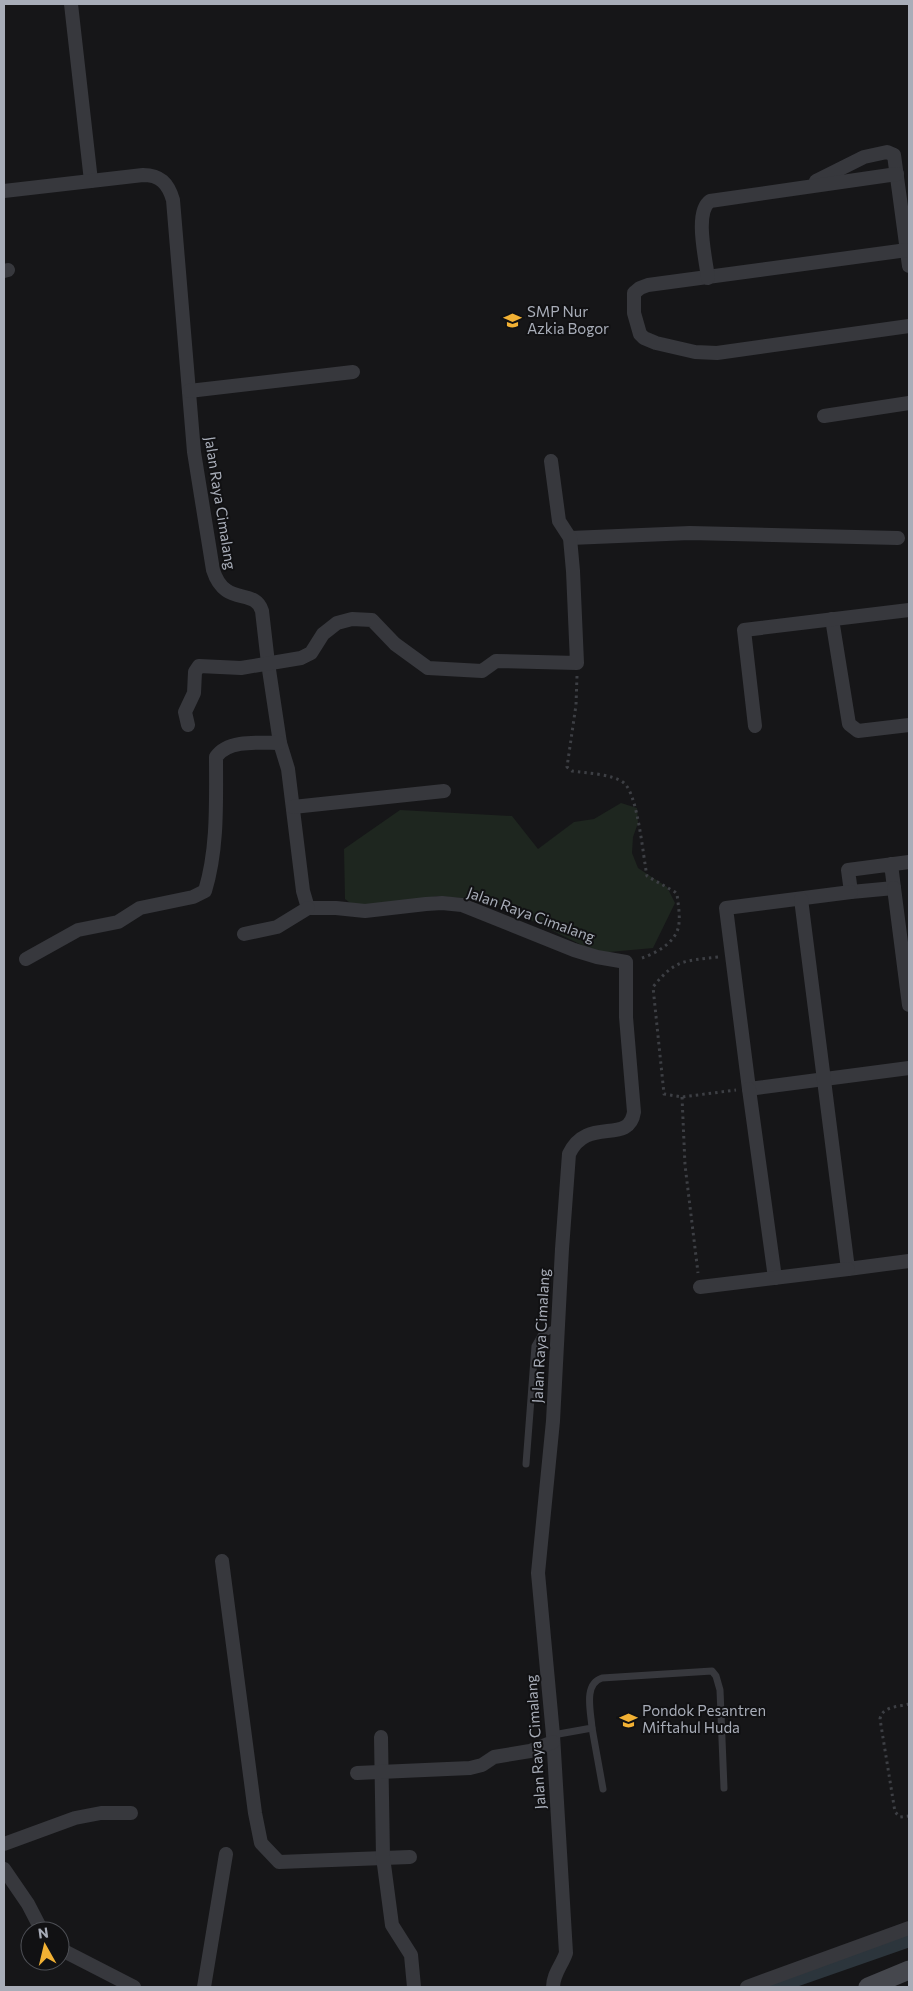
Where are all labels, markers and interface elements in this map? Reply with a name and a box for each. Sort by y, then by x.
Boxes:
place label: SMP Nur Azkia Bogor [527,302,609,337]
school or university icon: SMP Nur Azkia Bogor [503,311,523,331]
street label: Jalan Raya Cimalang [202,435,240,571]
street label: Jalan Raya Cimalang [465,883,598,946]
street label: Jalan Raya Cimalang [527,1268,553,1404]
street label: Jalan Raya Cimalang [521,1674,549,1810]
place label: Pondok Pesantren Miftahul Huda [642,1701,766,1736]
school or university icon: Pondok Pesantren Miftahul Huda [618,1710,638,1730]
north arrow [20,1921,70,1971]
text: N [37,1923,50,1942]

